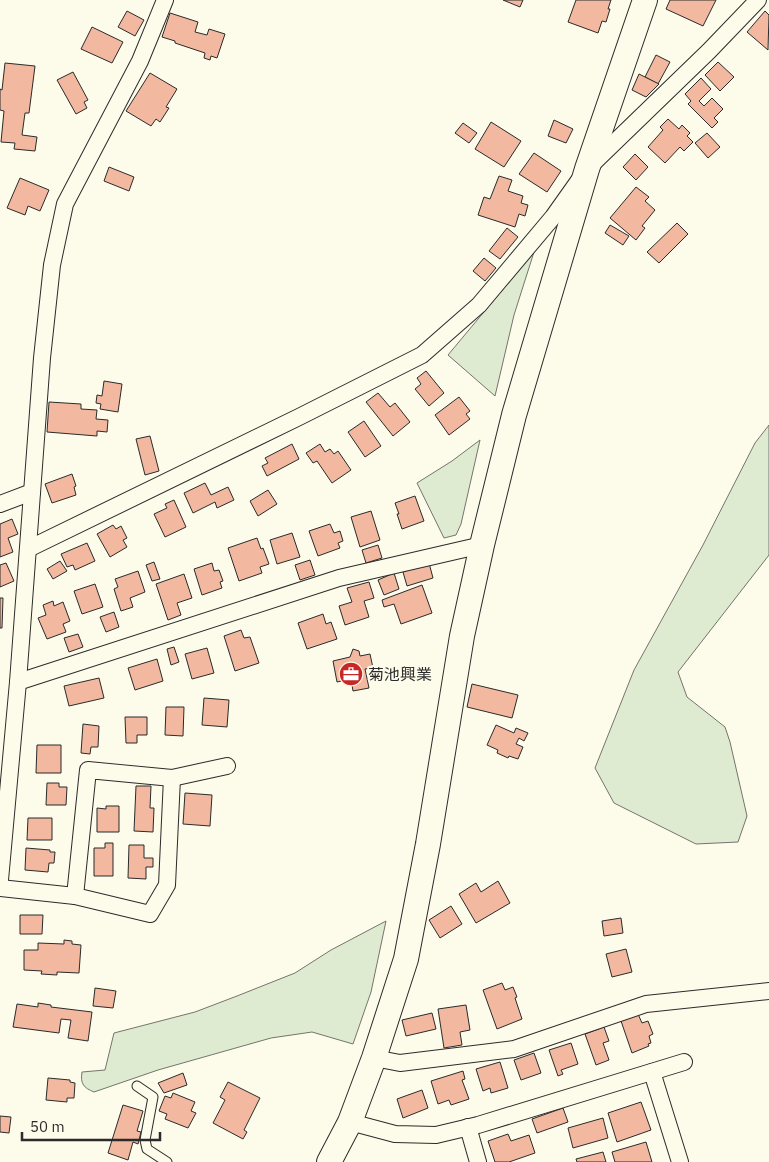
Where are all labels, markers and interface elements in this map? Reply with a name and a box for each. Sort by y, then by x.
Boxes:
office icon: 菊池興業 [338,661,364,687]
place label: 菊池興業 [368,664,432,684]
scale bar [22,1110,160,1142]
text: 50 m [30,1117,65,1136]

